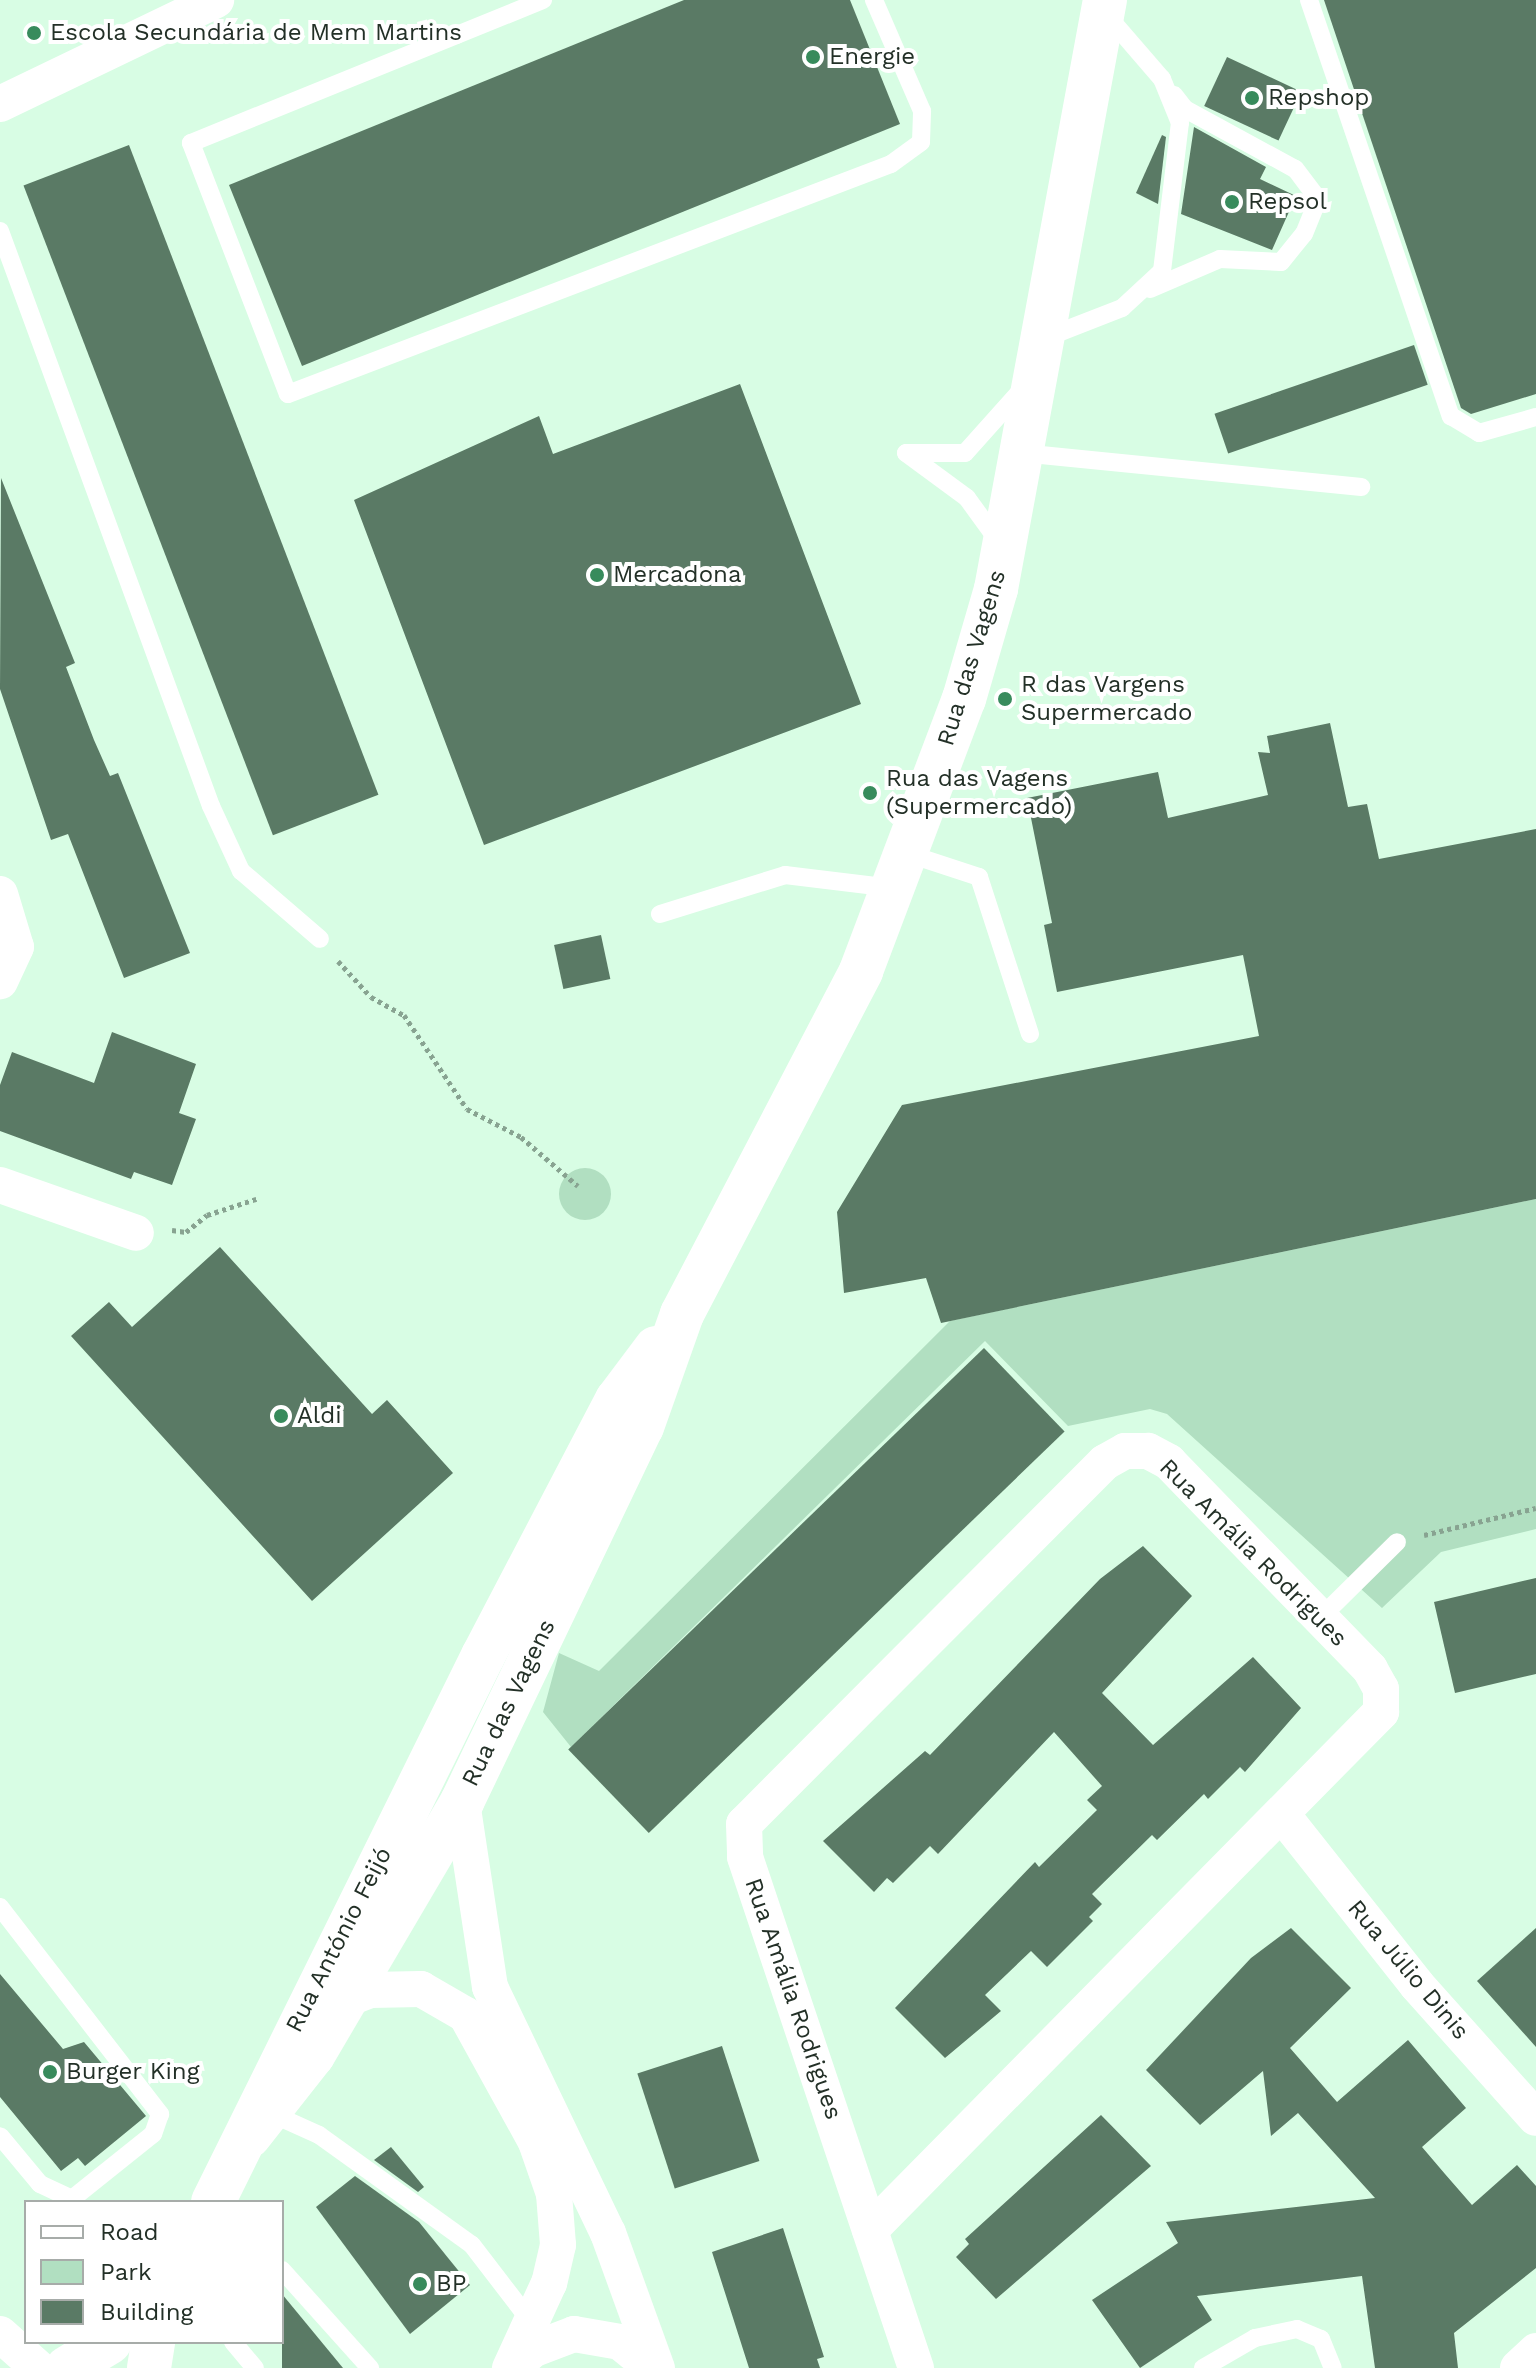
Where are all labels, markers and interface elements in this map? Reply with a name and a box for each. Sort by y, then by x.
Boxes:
place label: Escola Secundária de Mem Martins [50,19,463,47]
marker: Escola Secundária de Mem Martins [25,24,43,42]
place label: Energie [829,43,915,71]
marker: Energie [804,48,822,66]
place label: Repshop [1268,84,1369,112]
marker: Repshop [1243,89,1261,107]
place label: Repsol [1248,188,1327,216]
marker: Repsol [1223,193,1241,211]
place label: Mercadona [613,561,741,589]
marker: Mercadona [588,566,606,584]
street label: Rua das Vagens [931,566,1013,750]
place label: R das Vargens Supermercado [1021,671,1192,727]
marker: R das Vargens Supermercado [996,690,1014,708]
place label: Rua das Vagens (Supermercado) [886,765,1072,821]
marker: Rua das Vagens (Supermercado) [861,784,879,802]
place label: Aldi [297,1402,342,1430]
marker: Aldi [272,1407,290,1425]
street label: Rua Amália Rodrigues [1153,1453,1353,1653]
street label: Rua das Vagens [456,1614,562,1792]
street label: Rua António Feijó [280,1842,398,2038]
street label: Rua Amália Rodrigues [738,1874,848,2124]
street label: Rua Júlio Dinis [1341,1894,1475,2046]
place label: Burger King [66,2058,200,2086]
marker: Burger King [41,2063,59,2081]
legend [24,2200,284,2344]
text: Road [100,2218,159,2246]
text: Park [100,2258,152,2286]
place label: BP [436,2270,466,2298]
marker: BP [411,2275,429,2293]
text: Building [100,2298,193,2326]

